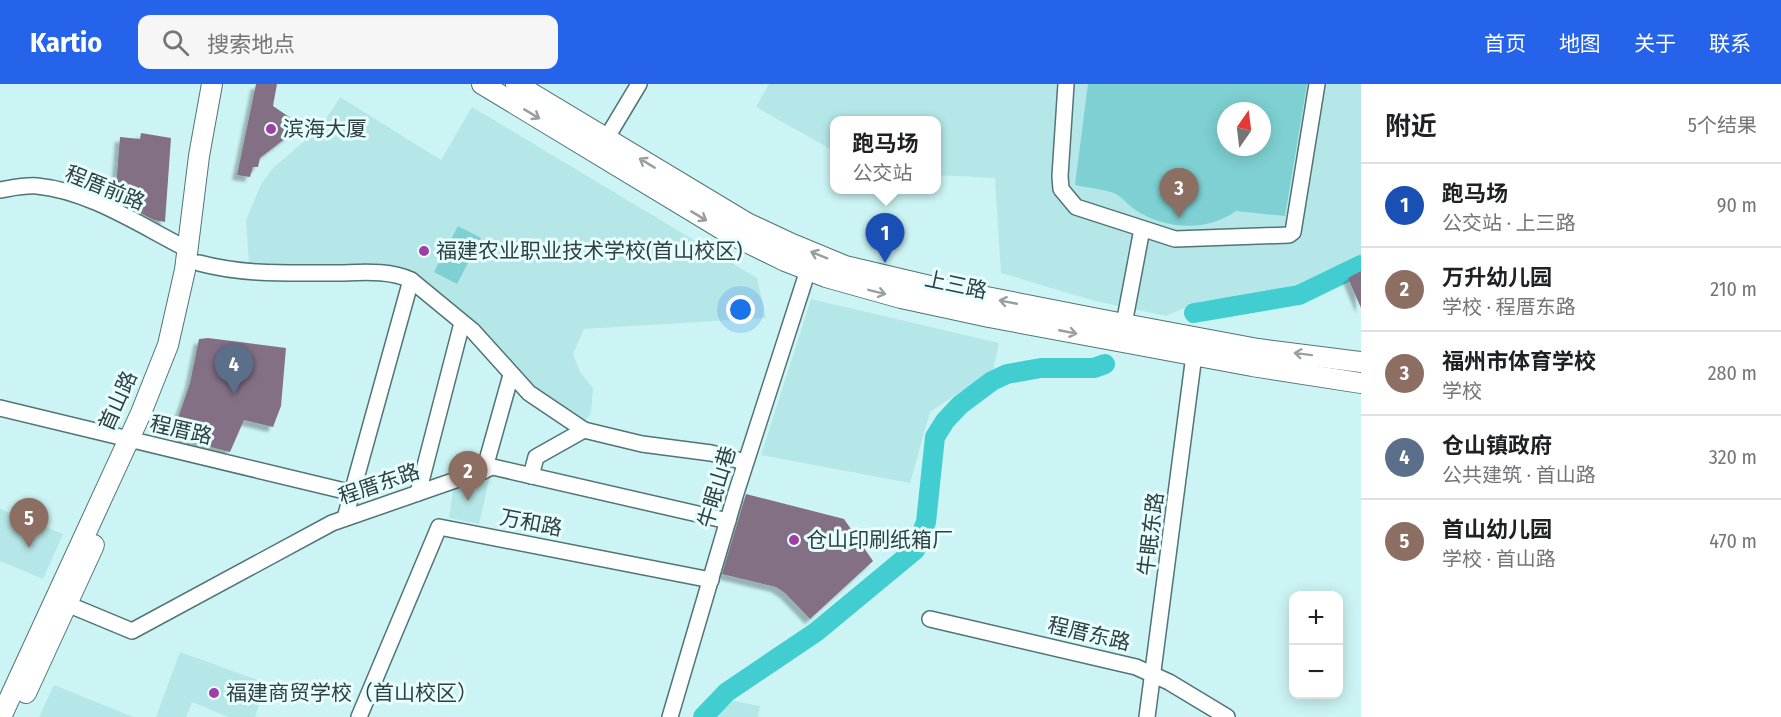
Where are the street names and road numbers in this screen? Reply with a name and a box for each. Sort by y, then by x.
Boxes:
street label: 程厝前路 [61,160,149,216]
street label: 上三路 [922,266,990,304]
street label: 首山路 [93,367,143,435]
street label: 程厝路 [147,410,215,450]
street label: 牛眠山巷 [692,443,742,531]
street label: 程厝东路 [335,458,423,510]
street label: 牛眠东路 [1133,491,1169,577]
street label: 万和路 [498,504,564,542]
street label: 程厝东路 [1045,612,1133,656]

